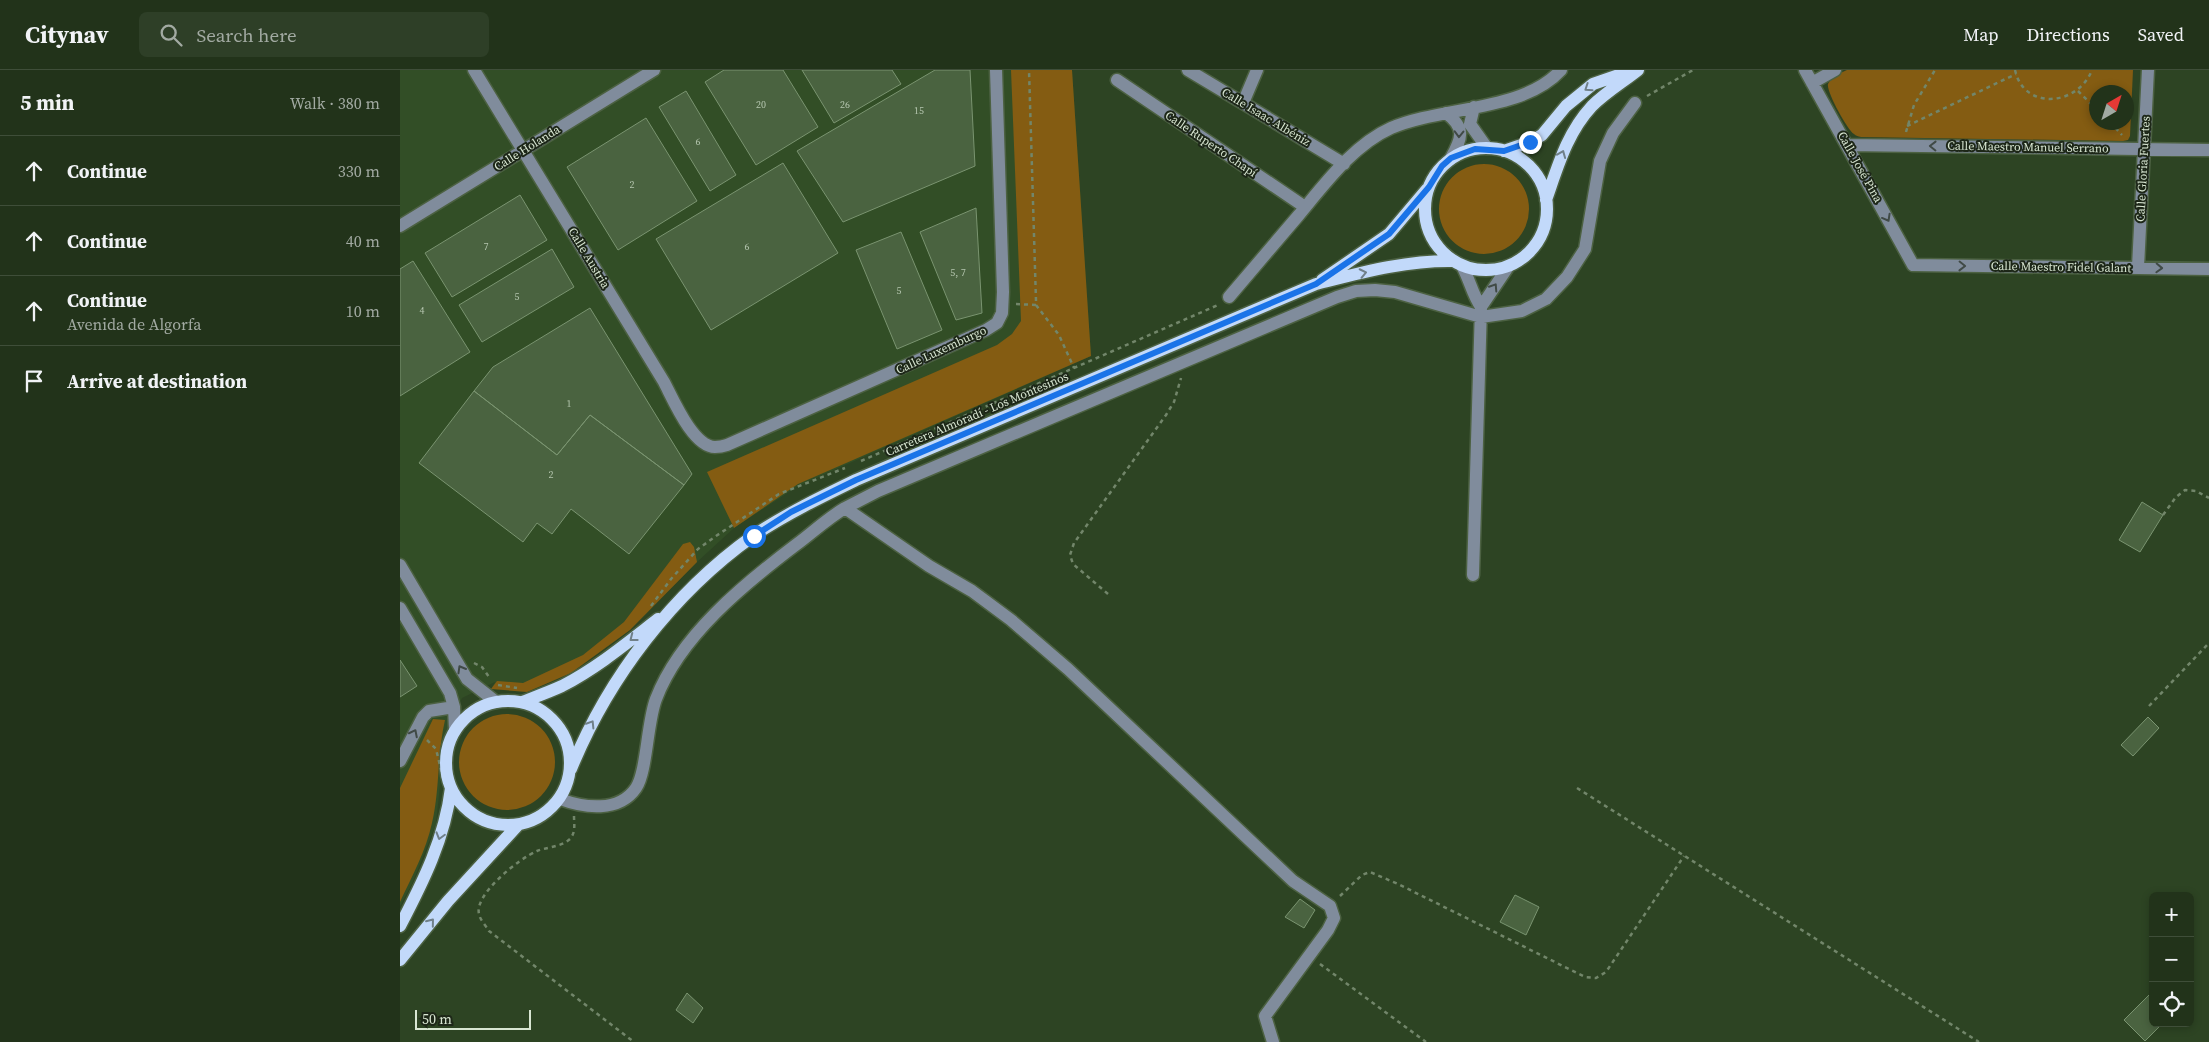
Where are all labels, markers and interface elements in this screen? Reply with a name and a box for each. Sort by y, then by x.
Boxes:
search box [139,12,489,57]
text: Citynav [25,18,109,51]
icon: search [157,21,185,49]
text: Search here [197,22,297,48]
text: Map [1963,22,1999,47]
text: Directions [2027,22,2110,47]
text: Saved [2138,22,2184,47]
one-way arrow [1585,81,1594,91]
street label: Calle Isaac Albéniz [1219,84,1314,150]
north arrow [2089,85,2134,130]
text: 5 min [20,88,75,117]
text: Walk · 380 m [290,92,380,114]
house number: 20 [756,98,766,111]
house number: 26 [840,98,850,111]
house number: 15 [914,104,924,117]
street label: Calle Ruperto Chapí [1162,107,1260,181]
street label: Calle Gloria Fuertes [2132,116,2154,222]
street label: Calle Holanda [491,121,564,175]
street label: Calle José Pina [1834,129,1887,206]
one-way arrow [1454,130,1464,138]
route end [1519,131,1542,154]
house number: 6 [696,135,701,148]
street label: Calle Maestro Manuel Serrano [1947,138,2109,156]
one-way arrow [1929,141,1936,151]
one-way arrow [1555,150,1566,159]
icon: ahead [20,157,48,185]
text: Continue [67,158,147,184]
text: 330 m [338,160,380,182]
house number: 2 [630,178,635,191]
one-way arrow [1881,213,1891,222]
street label: Calle Austria [565,225,614,292]
icon: ahead [20,227,48,255]
text: Continue [67,228,147,254]
text: 40 m [346,230,380,252]
house number: 7 [484,240,489,253]
house number: 6 [745,240,750,253]
street label: Calle Maestro Fidel Galant [1991,258,2131,276]
one-way arrow [1958,260,1966,271]
one-way arrow [2156,263,2164,273]
house number: 5, 7 [950,266,966,279]
one-way arrow [1359,268,1367,278]
one-way arrow [1488,283,1497,292]
house number: 5 [897,284,902,297]
text: Continue [67,287,147,313]
house number: 5 [515,290,520,303]
icon: ahead [20,297,48,325]
text: 10 m [346,300,380,322]
house number: 4 [420,304,425,317]
text: Avenida de Algorfa [67,313,202,335]
street label: Calle Luxemburgo [893,322,989,378]
icon: arrive [20,367,48,395]
text: Arrive at destination [67,368,247,394]
street label: Carretera Almoradí - Los Montesinos [883,368,1071,460]
house number: 1 [567,397,572,410]
house number: 2 [549,468,554,481]
route start [743,525,766,548]
one-way arrow [630,632,639,641]
one-way arrow [457,665,467,674]
one-way arrow [585,721,595,730]
one-way arrow [408,729,418,738]
one-way arrow [435,831,445,839]
map controls [2149,892,2194,1027]
button: + [2149,892,2194,937]
one-way arrow [425,919,433,928]
button: − [2149,937,2194,982]
button: locate [2149,982,2194,1027]
scale bar [415,1007,531,1030]
text: 50 m [422,1009,452,1029]

